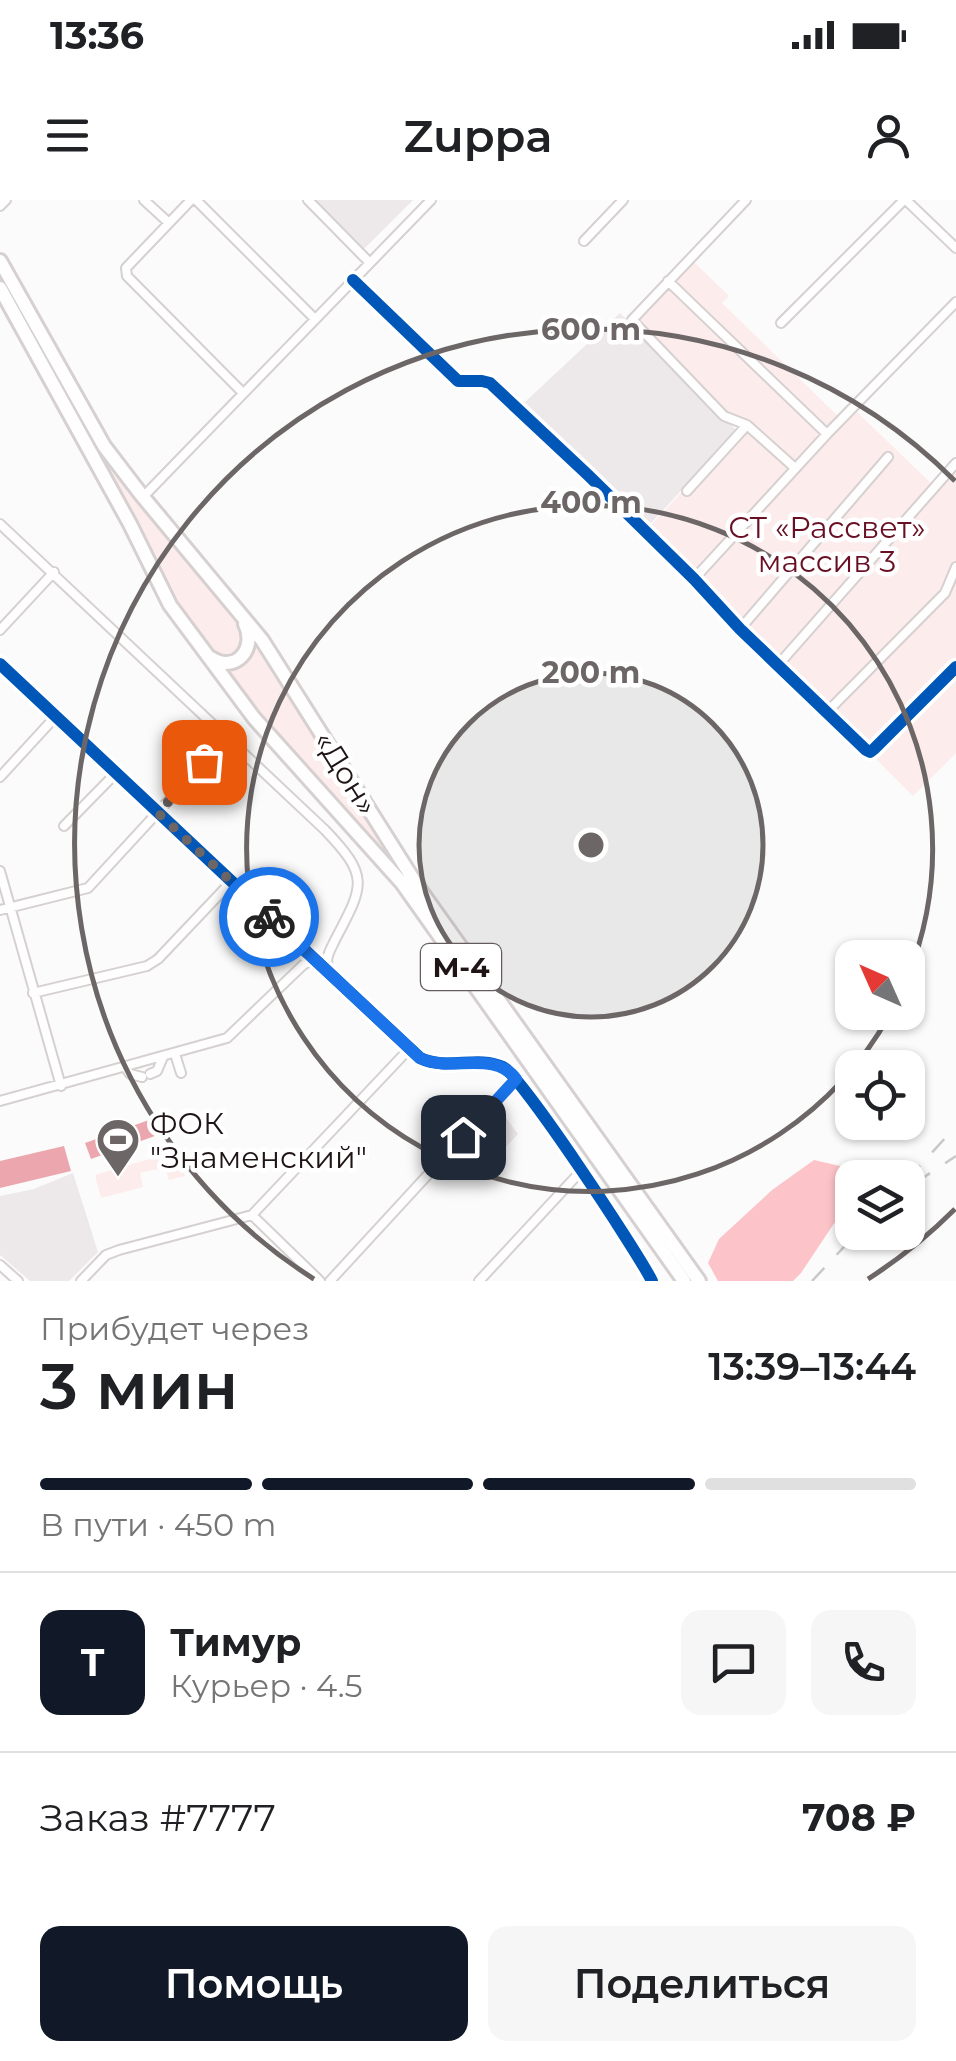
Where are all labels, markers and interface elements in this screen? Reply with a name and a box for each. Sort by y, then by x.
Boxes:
text: 13:36 [50,12,144,59]
icon: menu [40,108,95,163]
text: Zuppa [404,108,552,163]
icon: person [861,108,916,163]
text: 600 m [541,311,641,348]
text: 400 m [540,484,642,521]
park label: СТ «Рассвет» массив 3 [728,509,926,580]
text: 200 m [542,654,640,691]
pin [162,720,247,805]
street label: «Дон» [306,724,386,822]
icon: bag [177,735,232,790]
centre of rings [573,827,609,863]
courier [219,867,319,967]
icon: bike [242,890,297,945]
north arrow [835,940,925,1030]
map controls [835,940,925,1250]
road number: М-4 [421,944,501,990]
button: locate [835,1050,925,1140]
pin [421,1095,506,1180]
place label: ФОК "Знаменский" [150,1105,367,1176]
icon: home [436,1110,491,1165]
sports icon: ФОК "Знаменский" [95,1117,141,1178]
button: layers [835,1160,925,1250]
text: Прибудет через [40,1309,309,1348]
text: 13:39–13:44 [708,1343,916,1390]
text: 3 мин [40,1346,238,1425]
text: В пути · 450 m [40,1505,276,1544]
button: chat [681,1610,786,1715]
button: phone [811,1610,916,1715]
text: Тимур [170,1619,301,1666]
text: Т [80,1639,105,1686]
text: Курьер · 4.5 [170,1666,363,1705]
text: Заказ #7777 [40,1794,276,1841]
text: 708 ₽ [802,1794,916,1841]
button: Помощь [40,1926,468,2041]
button: Поделиться [488,1926,916,2041]

